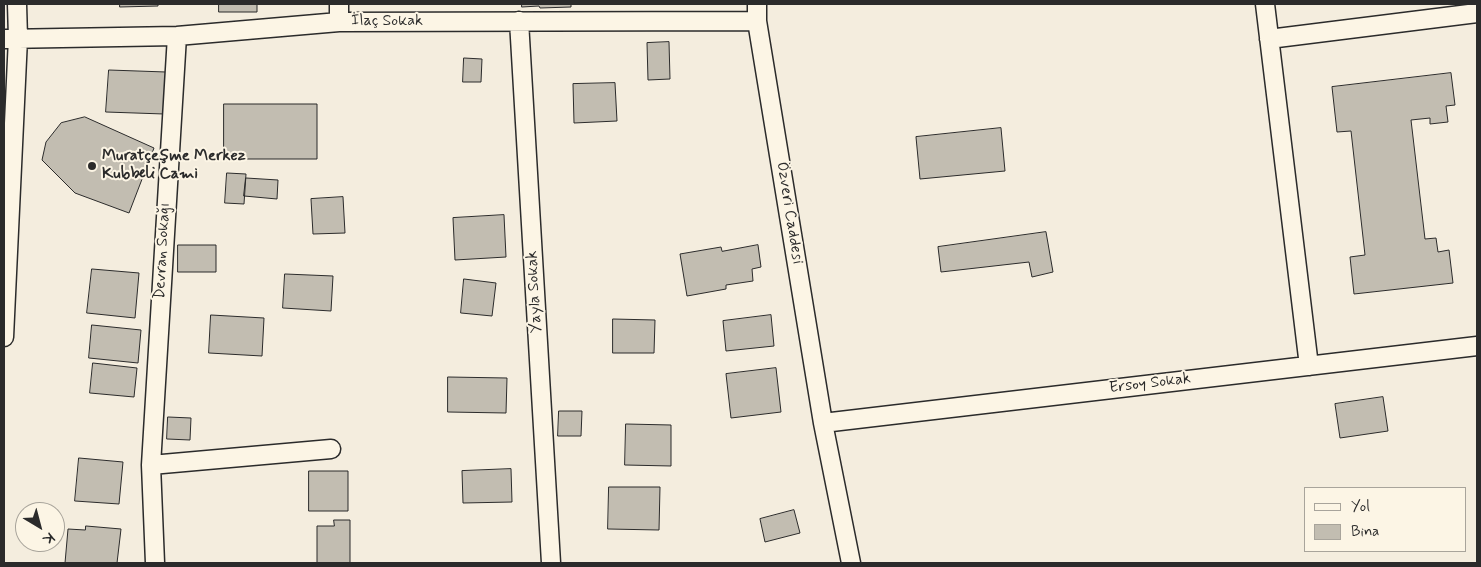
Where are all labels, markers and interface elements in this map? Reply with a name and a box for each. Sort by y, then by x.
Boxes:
street label: İlaç Sokak [351,12,423,32]
place label: Muratçeşme Merkez Kubbeli Cami [102,147,246,185]
marker: Muratçeşme Merkez Kubbeli Cami [86,160,98,172]
street label: Özveri Caddesi [771,160,807,266]
street label: Devran Sokağı [151,202,175,300]
street label: Yayla Sokak [523,250,547,334]
street label: Ersoy Sokak [1108,369,1192,399]
legend [1304,487,1466,552]
text: Yol [1351,497,1370,517]
north arrow [15,502,65,552]
text: Bina [1351,522,1379,542]
text: K [39,528,58,548]

